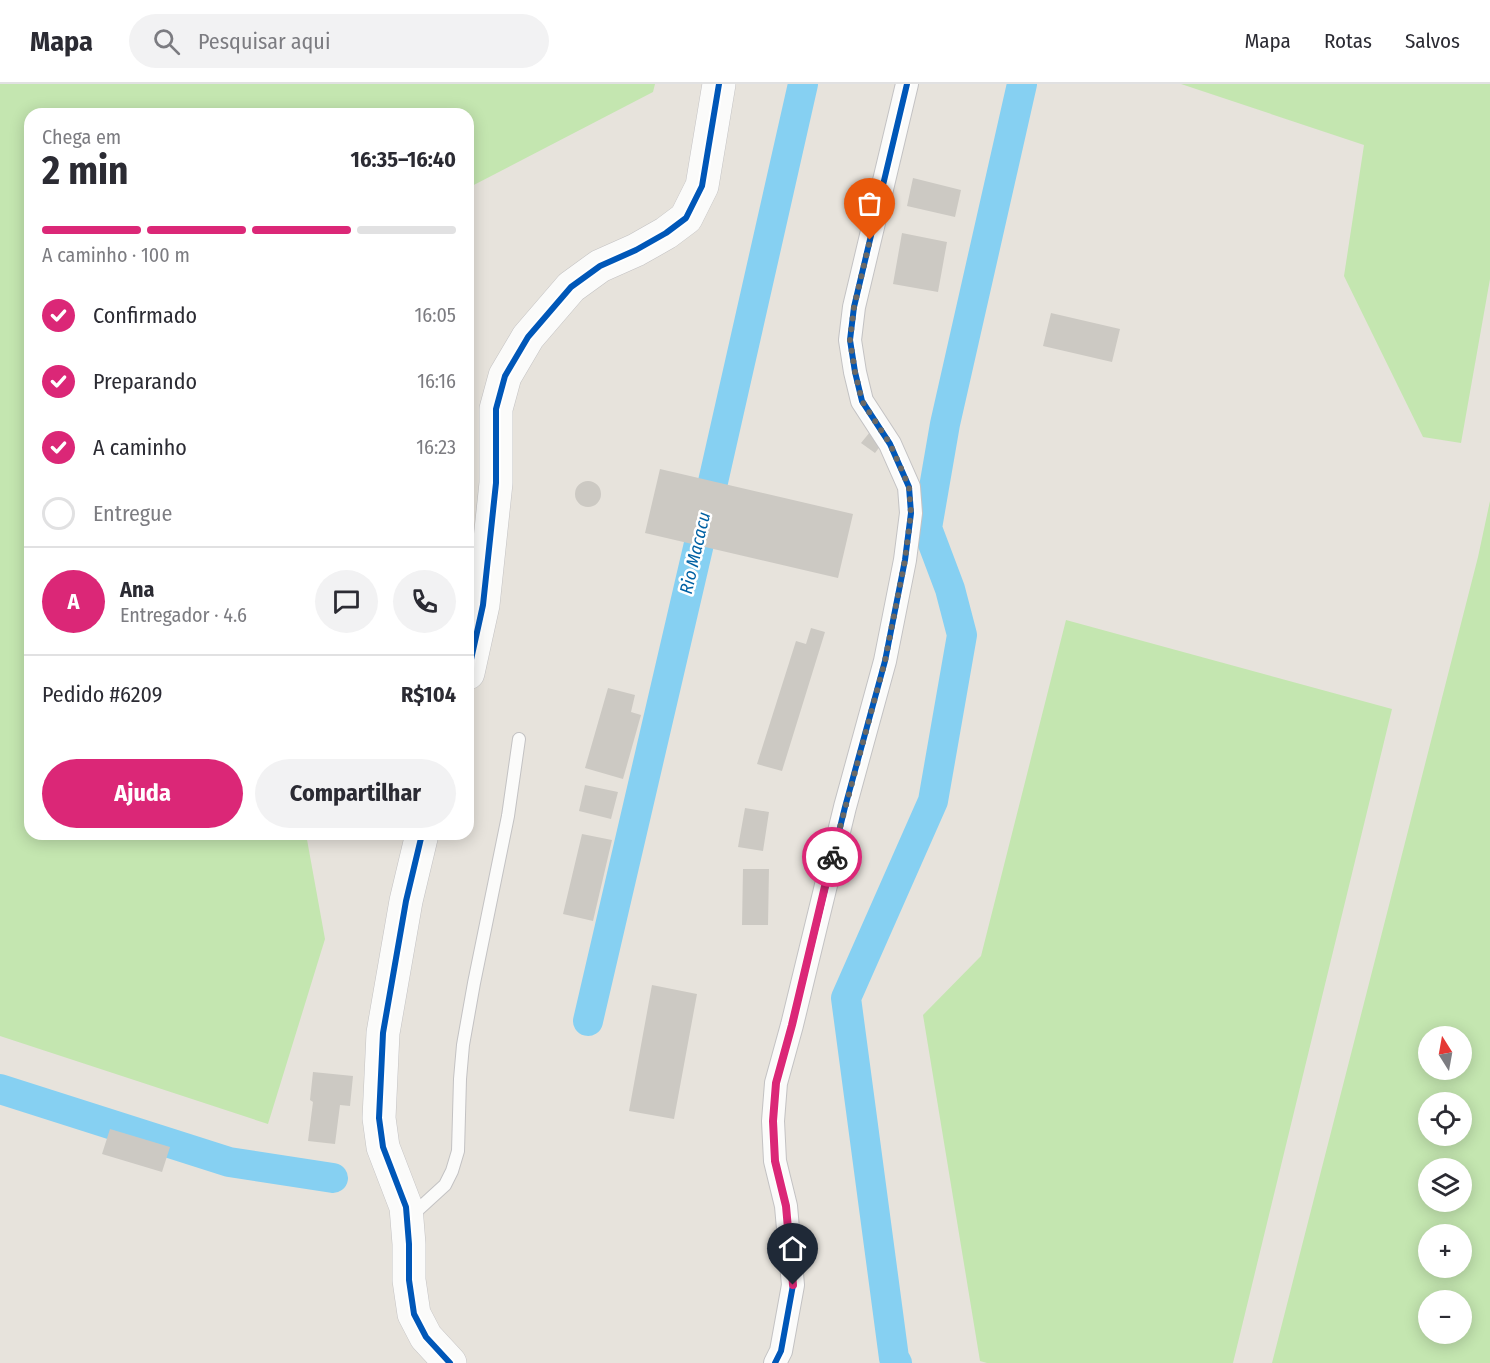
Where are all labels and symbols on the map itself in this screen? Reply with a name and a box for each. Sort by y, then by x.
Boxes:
pin [844,178,895,240]
water label: Rio Macacu [675,510,715,596]
courier [802,827,862,887]
north arrow [1418,1026,1472,1080]
pin [767,1223,818,1285]

